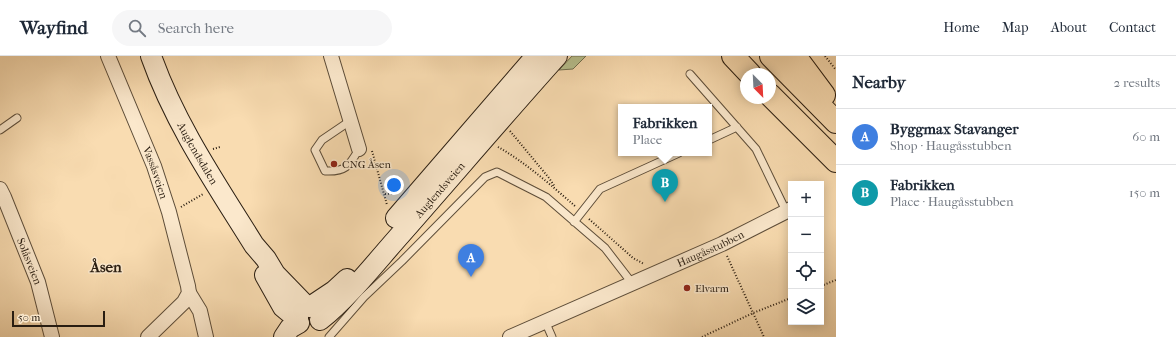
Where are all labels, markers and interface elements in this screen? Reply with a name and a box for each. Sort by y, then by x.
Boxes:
search box [112,10,392,46]
text: Wayfind [20,17,88,39]
icon: search [126,17,148,39]
text: Search here [158,19,234,37]
text: Home [943,19,980,36]
text: Map [1002,19,1029,36]
text: About [1051,19,1087,36]
text: Contact [1109,19,1156,36]
north arrow [740,68,776,104]
text: Nearby [852,72,906,92]
text: 2 results [1114,75,1160,90]
popup [618,104,712,156]
text: Fabrikken [633,114,697,132]
street label: Auglendsdalen [174,119,221,188]
text: Byggmax Stavanger [890,120,1019,138]
text: A [861,129,869,144]
text: 60 m [1132,129,1160,144]
text: Place [633,132,662,147]
text: Shop · Haugåsstubben [890,138,1011,153]
street label: Vassåsveien [139,144,170,201]
place label: CNG Åsen [342,158,391,171]
marker: CNG Åsen [329,159,339,169]
street label: Auglendsveien [412,159,468,221]
pin: B [652,169,678,202]
your location [384,175,404,195]
text: Fabrikken [890,176,955,194]
map controls [788,181,824,325]
button: + [788,181,824,217]
text: B [861,185,869,200]
text: 150 m [1129,185,1160,200]
text: Place · Haugåsstubben [890,194,1013,209]
button: − [788,217,824,253]
street label: Haugåsstubben [675,228,747,270]
street label: Solåsveien [14,236,45,287]
pin: A [458,244,484,277]
button: locate [788,253,824,289]
district label: Åsen [89,257,122,276]
place label: Elvarm [695,282,730,295]
marker: Elvarm [682,283,692,293]
button: layers [788,289,824,325]
scale bar [12,309,105,328]
text: 50 m [18,311,40,324]

